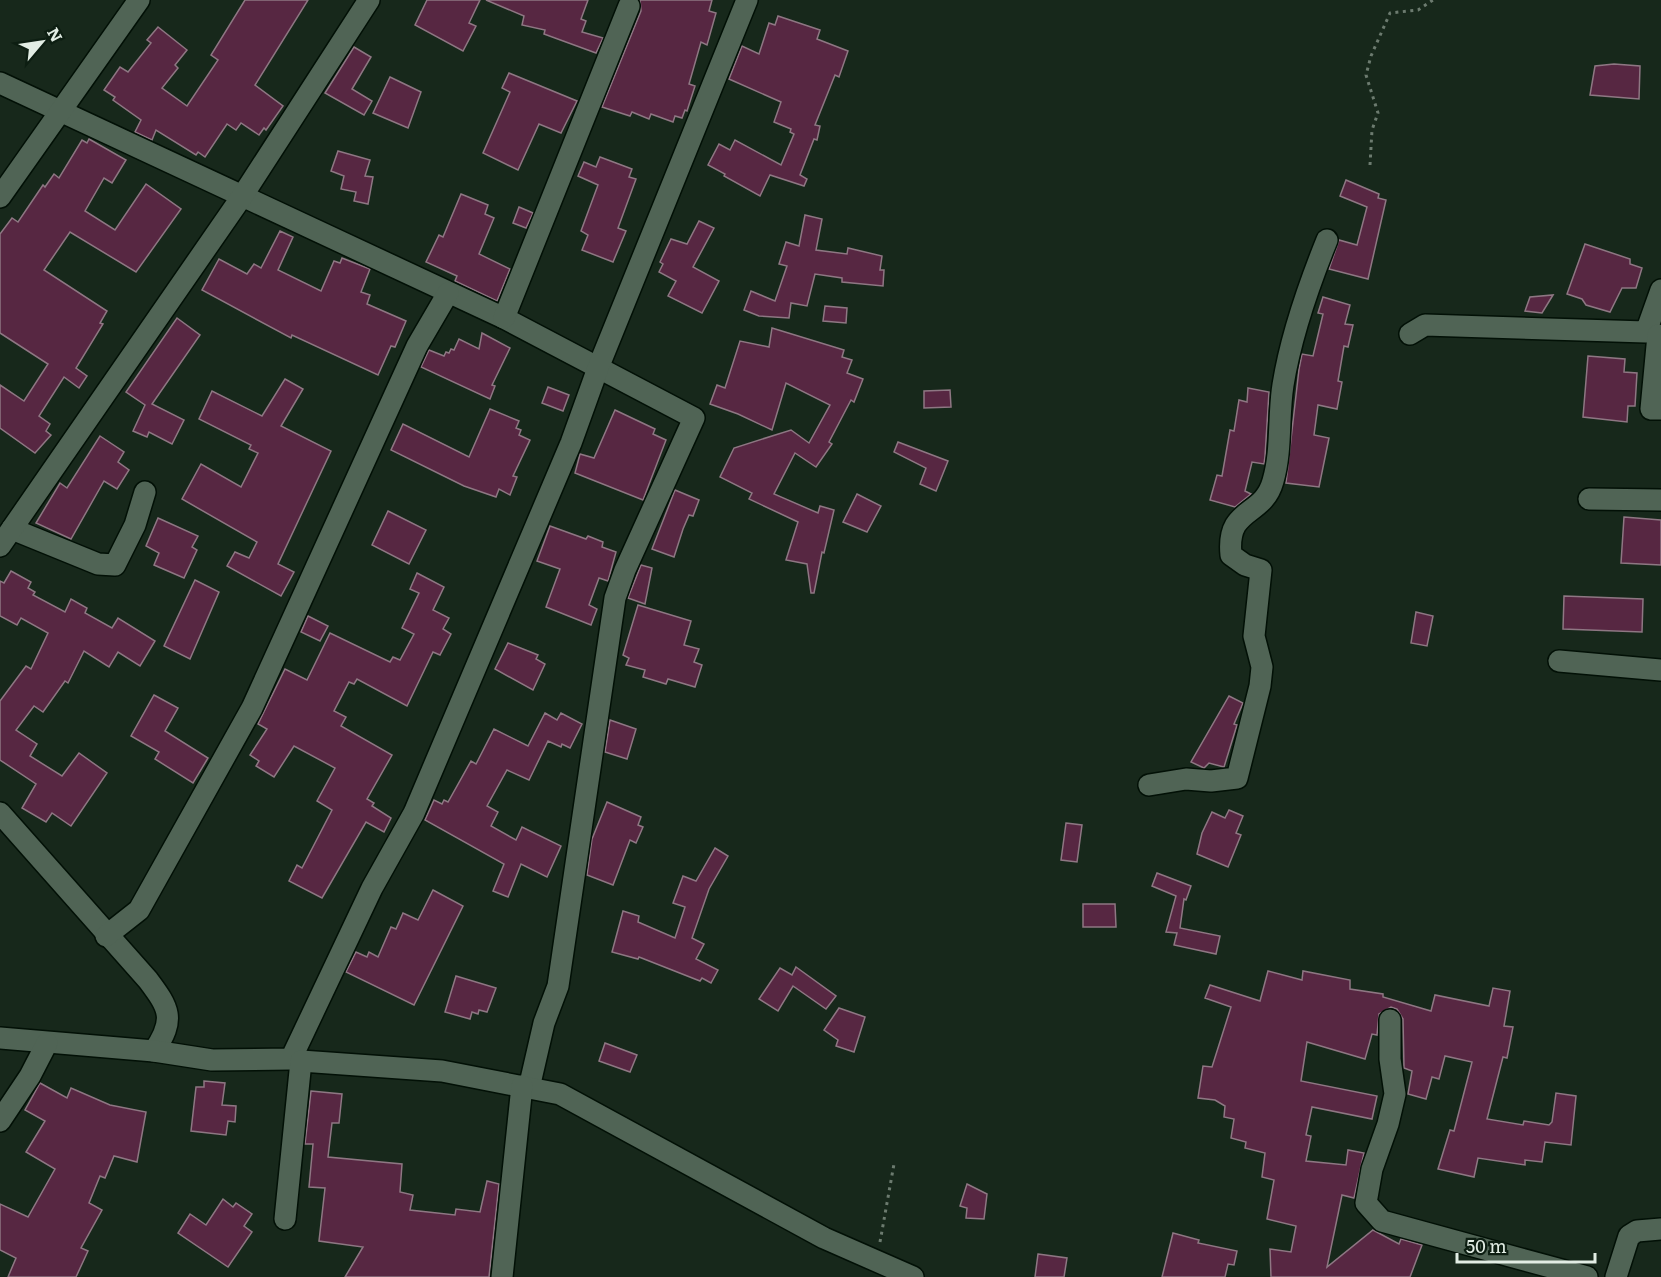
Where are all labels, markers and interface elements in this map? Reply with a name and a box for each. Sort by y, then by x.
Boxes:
north arrow [12,12,72,72]
text: N [42,23,70,46]
scale bar [1457,1226,1595,1264]
text: 50 m [1466,1232,1507,1259]

